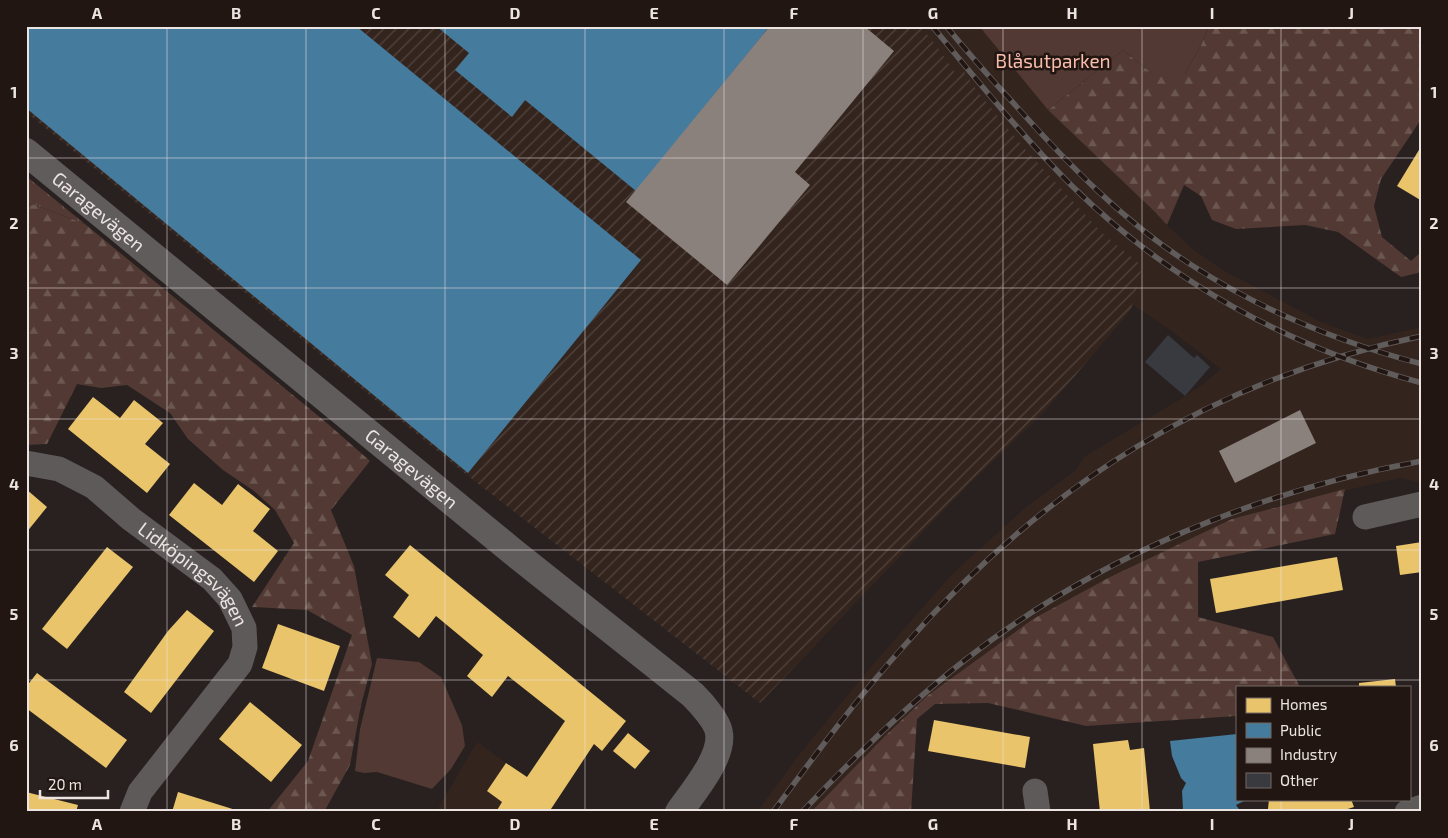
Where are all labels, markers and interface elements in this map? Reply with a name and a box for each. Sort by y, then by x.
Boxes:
text: A [92,3,103,22]
text: B [231,3,241,22]
text: C [371,3,381,22]
text: D [510,3,521,22]
text: E [649,3,659,22]
text: F [790,3,799,22]
text: G [928,3,938,22]
text: H [1066,3,1078,22]
text: I [1210,3,1214,22]
text: J [1348,3,1354,22]
park label: Blåsutparken [995,49,1111,72]
text: 1 [11,82,17,101]
text: 1 [1431,82,1437,101]
street label: Garagevägen [48,166,150,256]
text: 2 [9,213,19,232]
text: 2 [1429,213,1439,232]
text: 3 [9,343,19,362]
text: 3 [1429,343,1439,362]
street label: Garagevägen [361,423,463,513]
text: 4 [9,474,19,493]
text: 4 [1429,474,1439,493]
street label: Lidköpingsvägen [134,516,253,630]
text: 5 [10,604,19,623]
text: 5 [1430,604,1439,623]
legend [1236,686,1410,800]
text: Homes [1280,695,1327,713]
text: Public [1280,721,1321,739]
text: 6 [9,735,19,754]
text: 6 [1429,735,1439,754]
text: Industry [1280,745,1337,763]
scale bar [40,768,108,800]
text: Other [1280,771,1319,789]
text: 20 m [48,775,82,793]
text: A [92,814,103,833]
text: B [231,814,241,833]
text: C [371,814,381,833]
text: D [510,814,521,833]
text: E [649,814,659,833]
text: F [790,814,799,833]
text: G [928,814,938,833]
text: H [1066,814,1078,833]
text: I [1210,814,1214,833]
text: J [1348,814,1354,833]

